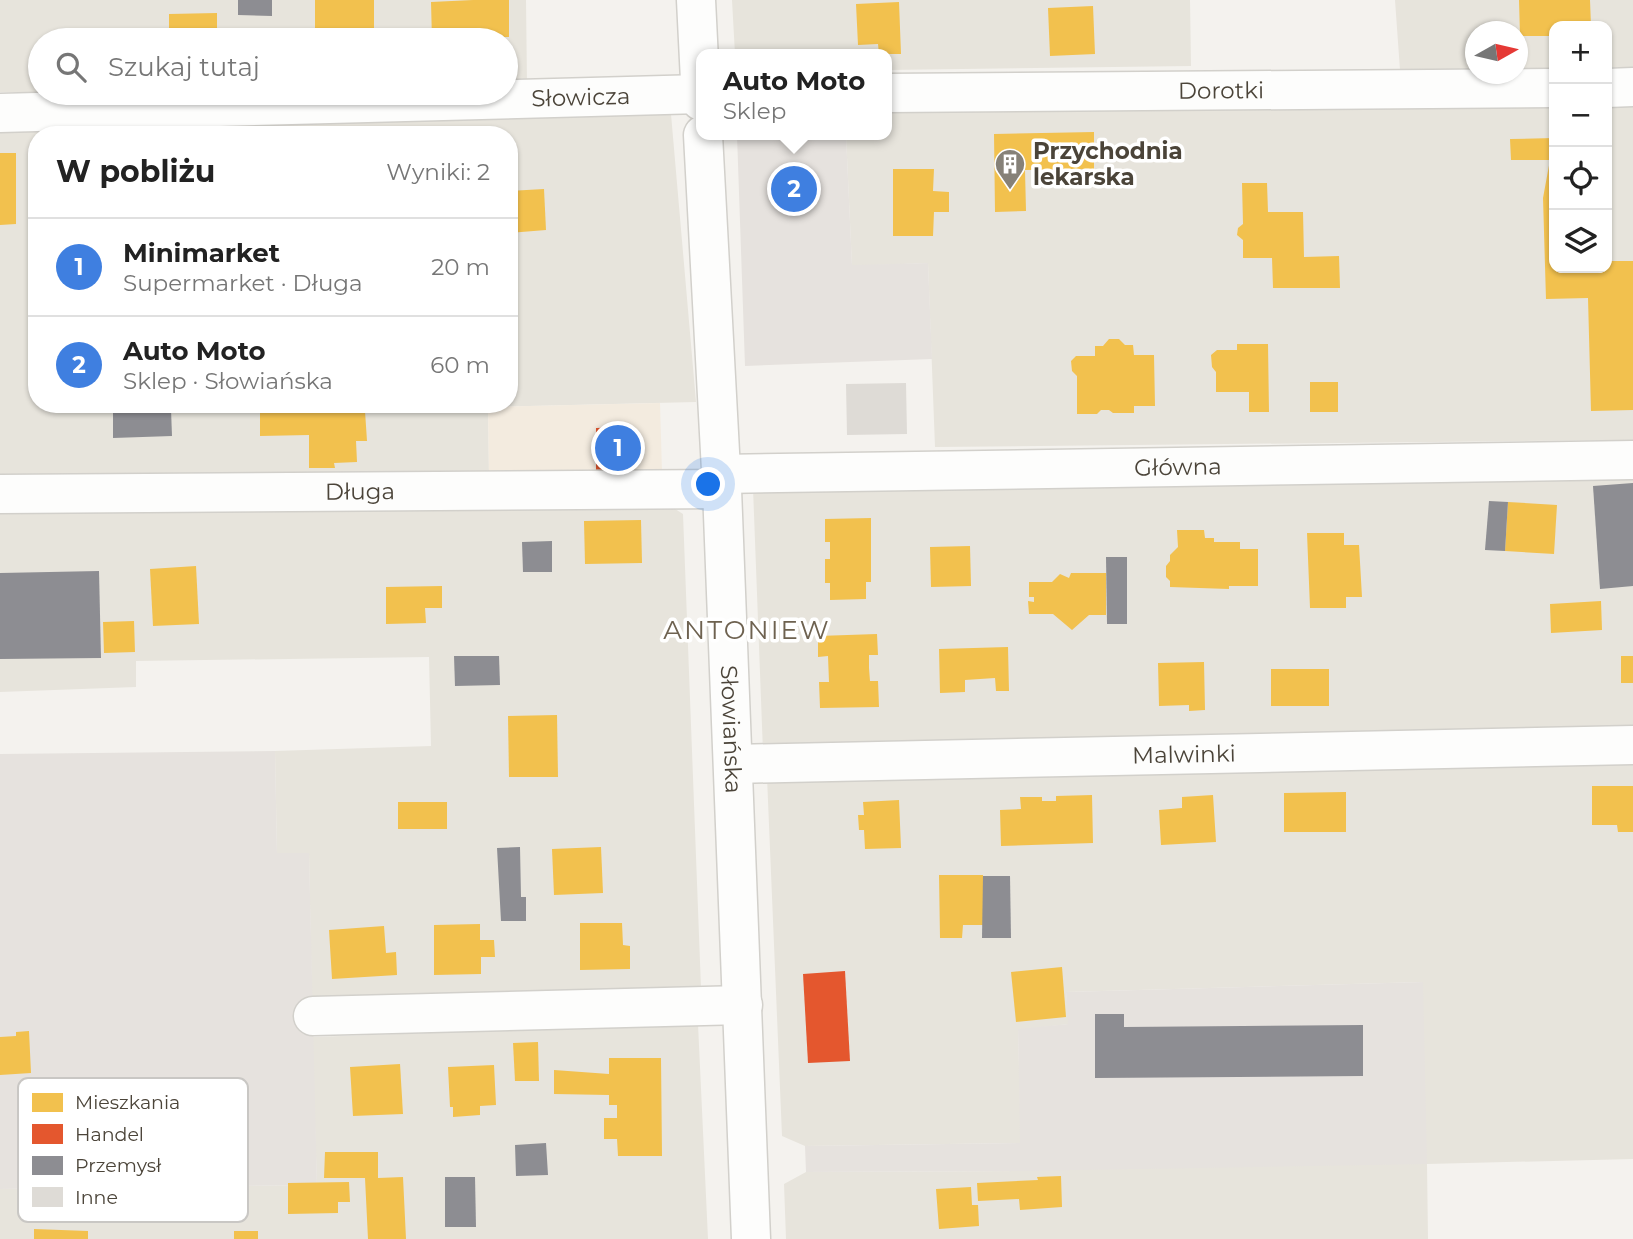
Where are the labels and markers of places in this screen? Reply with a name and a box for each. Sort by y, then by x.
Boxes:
place label: Przychodnia lekarska [1033,137,1183,191]
building icon: Przychodnia lekarska [993,147,1027,191]
pin: 2 [771,163,817,215]
pin: 1 [595,422,641,474]

